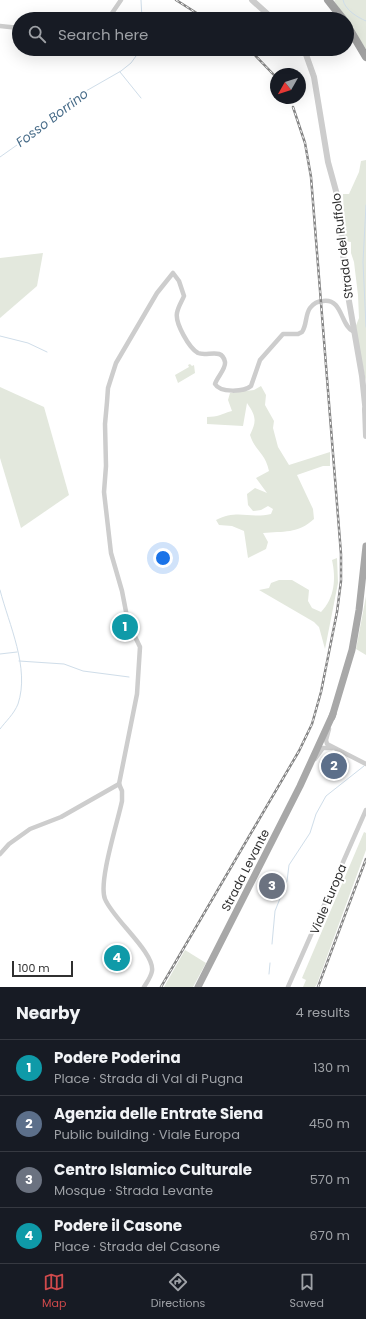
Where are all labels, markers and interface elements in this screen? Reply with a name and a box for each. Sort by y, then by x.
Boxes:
search box [12,12,354,56]
icon: search [26,23,48,45]
text: Search here [58,24,148,45]
north arrow [270,68,306,104]
water label: Fosso Borrino [12,84,92,152]
street label: Strada del Ruffolo [327,192,357,300]
your location [153,548,173,568]
pin: 1 [112,612,138,642]
pin: 2 [321,751,347,781]
street label: Strada Levante [217,826,273,914]
street label: Viale Europa [306,861,350,937]
pin: 3 [259,871,285,901]
pin: 4 [104,943,130,973]
scale bar [12,959,73,978]
text: 100 m [18,960,50,976]
text: Nearby [16,1001,80,1025]
text: 4 results [296,1003,350,1022]
text: Podere Poderina [54,1047,181,1068]
text: 1 [27,1058,31,1077]
text: 130 m [313,1058,350,1077]
text: Place · Strada di Val di Pugna [54,1069,243,1088]
text: Agenzia delle Entrate Siena [54,1103,263,1124]
text: 2 [25,1114,33,1133]
text: 450 m [309,1114,350,1133]
text: Public building · Viale Europa [54,1125,240,1144]
text: Centro Islamico Culturale [54,1159,252,1180]
text: 3 [25,1170,33,1189]
text: 570 m [310,1170,350,1189]
text: Mosque · Strada Levante [54,1181,213,1200]
text: Podere il Casone [54,1215,182,1236]
text: 4 [25,1226,33,1245]
text: 670 m [310,1226,350,1245]
text: Place · Strada del Casone [54,1237,220,1256]
tab: Map [42,1271,66,1312]
tab: Directions [151,1271,205,1312]
tab: Saved [290,1271,324,1312]

